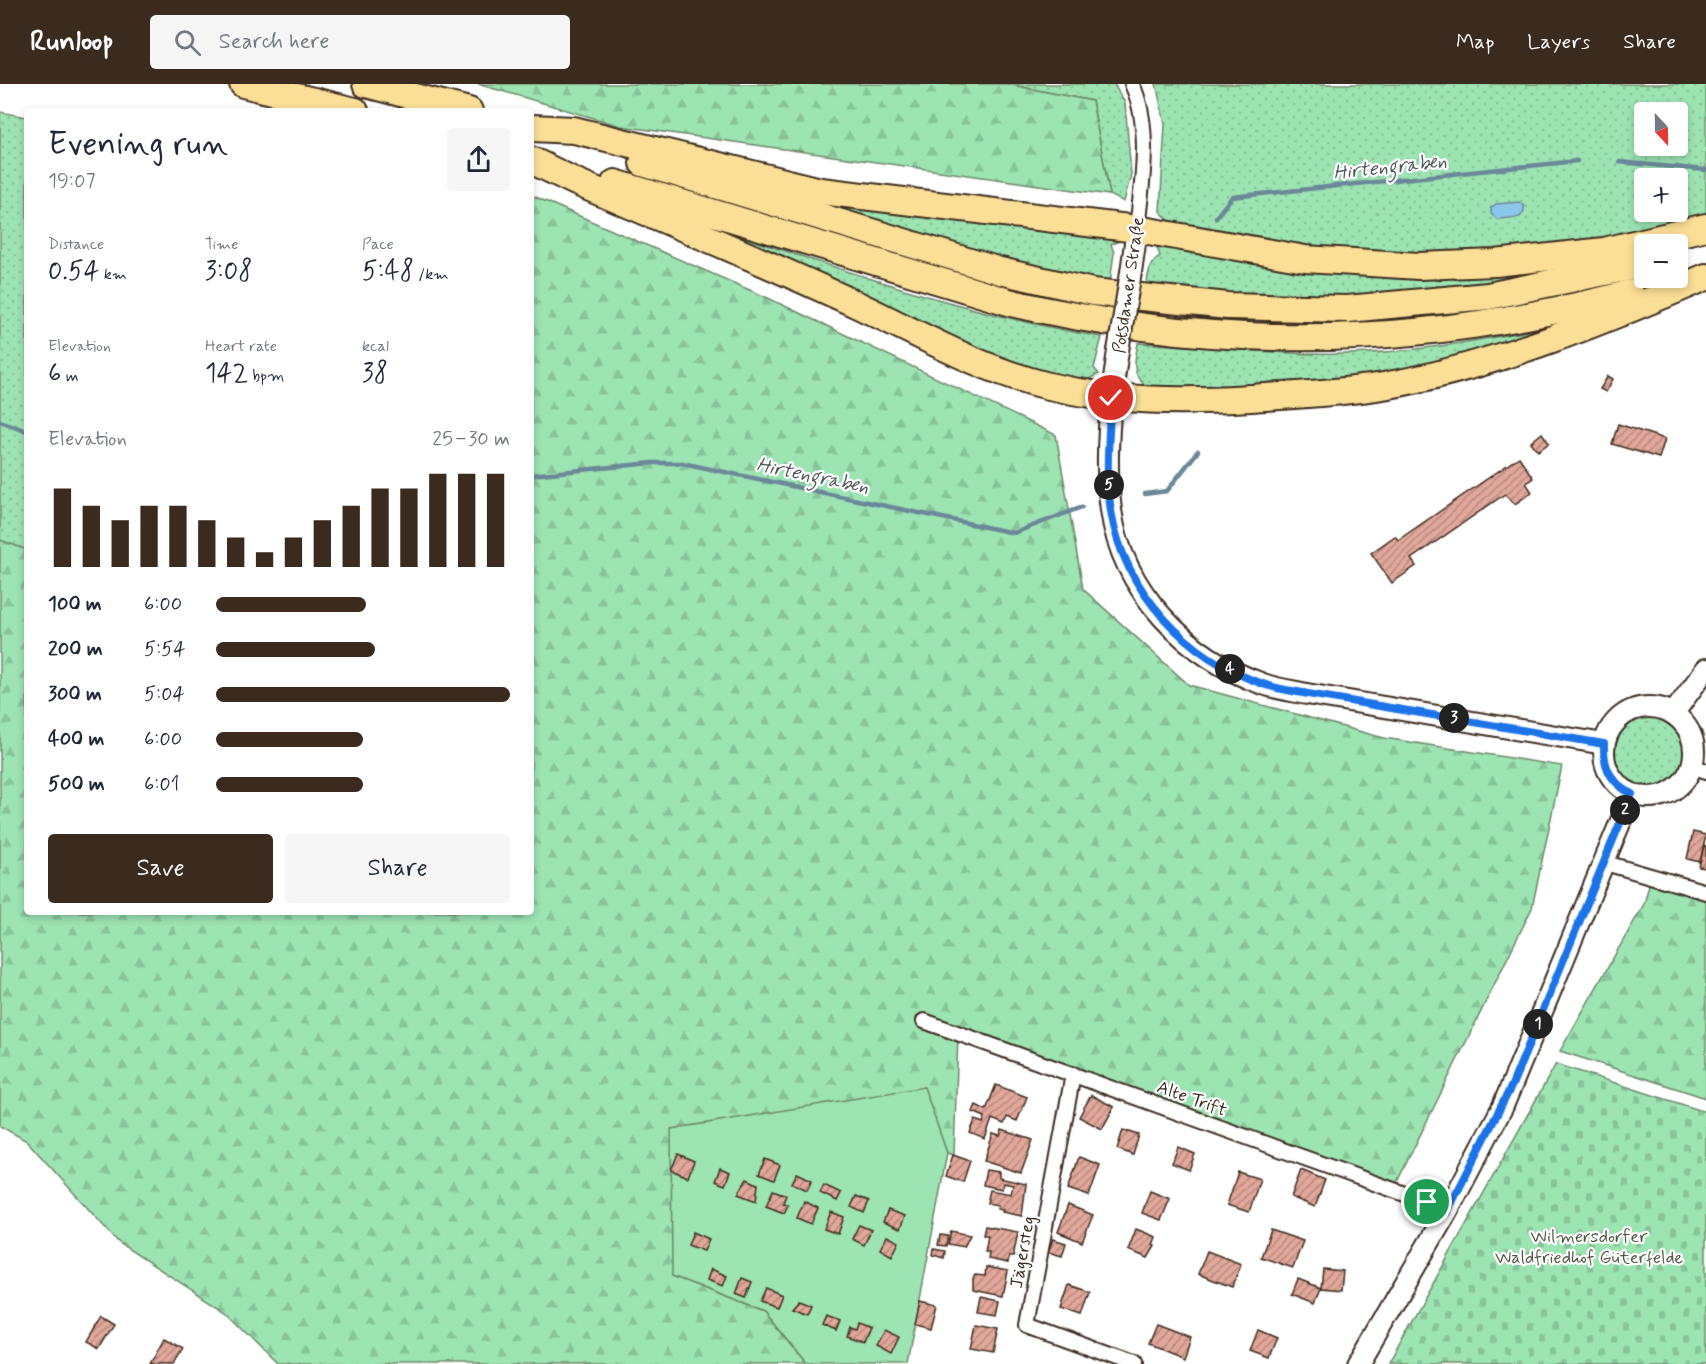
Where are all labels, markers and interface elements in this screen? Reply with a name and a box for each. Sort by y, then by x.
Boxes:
search box [150,15,570,69]
text: Runloop [30,24,114,61]
icon: search [171,26,204,59]
text: Search here [219,28,329,56]
text: Map [1456,28,1494,56]
text: Layers [1527,28,1590,56]
text: Share [1623,28,1676,56]
north arrow [1634,102,1688,156]
map controls [1634,102,1688,288]
text: Evening run [48,123,228,167]
button: share [447,128,510,191]
water label: Hirtengraben [1332,148,1448,189]
text: 19:07 [48,168,95,195]
button: + [1634,168,1688,222]
street label: Potsdamer Straße [1108,215,1150,355]
text: Distance [48,234,104,255]
text: Time [205,234,239,255]
text: Pace [362,234,394,255]
button: − [1634,234,1688,288]
text: 0.54 [48,255,99,289]
text: 3:08 [205,255,252,289]
text: 5:48 [362,255,414,289]
text: km [99,264,127,285]
text: /km [414,264,449,285]
text: Elevation [48,336,111,357]
text: Heart rate [205,336,277,357]
text: kcal [362,336,389,357]
text: 6 [48,357,61,391]
text: 142 [205,357,248,391]
text: 38 [362,357,388,391]
text: m [61,366,78,387]
text: bpm [248,366,284,387]
pin [1085,372,1136,423]
icon: check [1094,381,1127,414]
text: Elevation [48,426,127,453]
text: 25–30 m [432,426,510,453]
water label: Hirtengraben [754,451,871,503]
pin: 5 [1094,470,1124,500]
text: 5 [1104,474,1114,495]
text: 100 m [48,591,102,618]
text: 6:00 [144,591,182,618]
text: 200 m [48,636,103,663]
text: 5:54 [144,636,185,663]
pin: 4 [1215,654,1245,684]
text: 4 [1225,658,1235,679]
text: 300 m [48,681,102,708]
text: 5:04 [144,681,185,708]
pin: 3 [1439,703,1469,733]
text: 3 [1450,707,1458,728]
text: 400 m [48,726,104,753]
text: 6:00 [144,726,182,753]
text: 500 m [48,771,105,798]
text: 6:01 [144,771,179,798]
pin: 2 [1610,795,1640,825]
text: 2 [1621,799,1629,820]
button: Save [48,834,273,903]
button: Share [285,834,510,903]
pin: 1 [1523,1009,1553,1039]
text: 1 [1534,1013,1542,1034]
street label: Alte Trift [1153,1075,1230,1123]
pin [1401,1176,1452,1227]
icon: arrive [1410,1185,1443,1218]
street label: Jägersteg [1005,1214,1041,1290]
park label: Wilmersdorfer Waldfriedhof Güterfelde [1495,1225,1683,1270]

